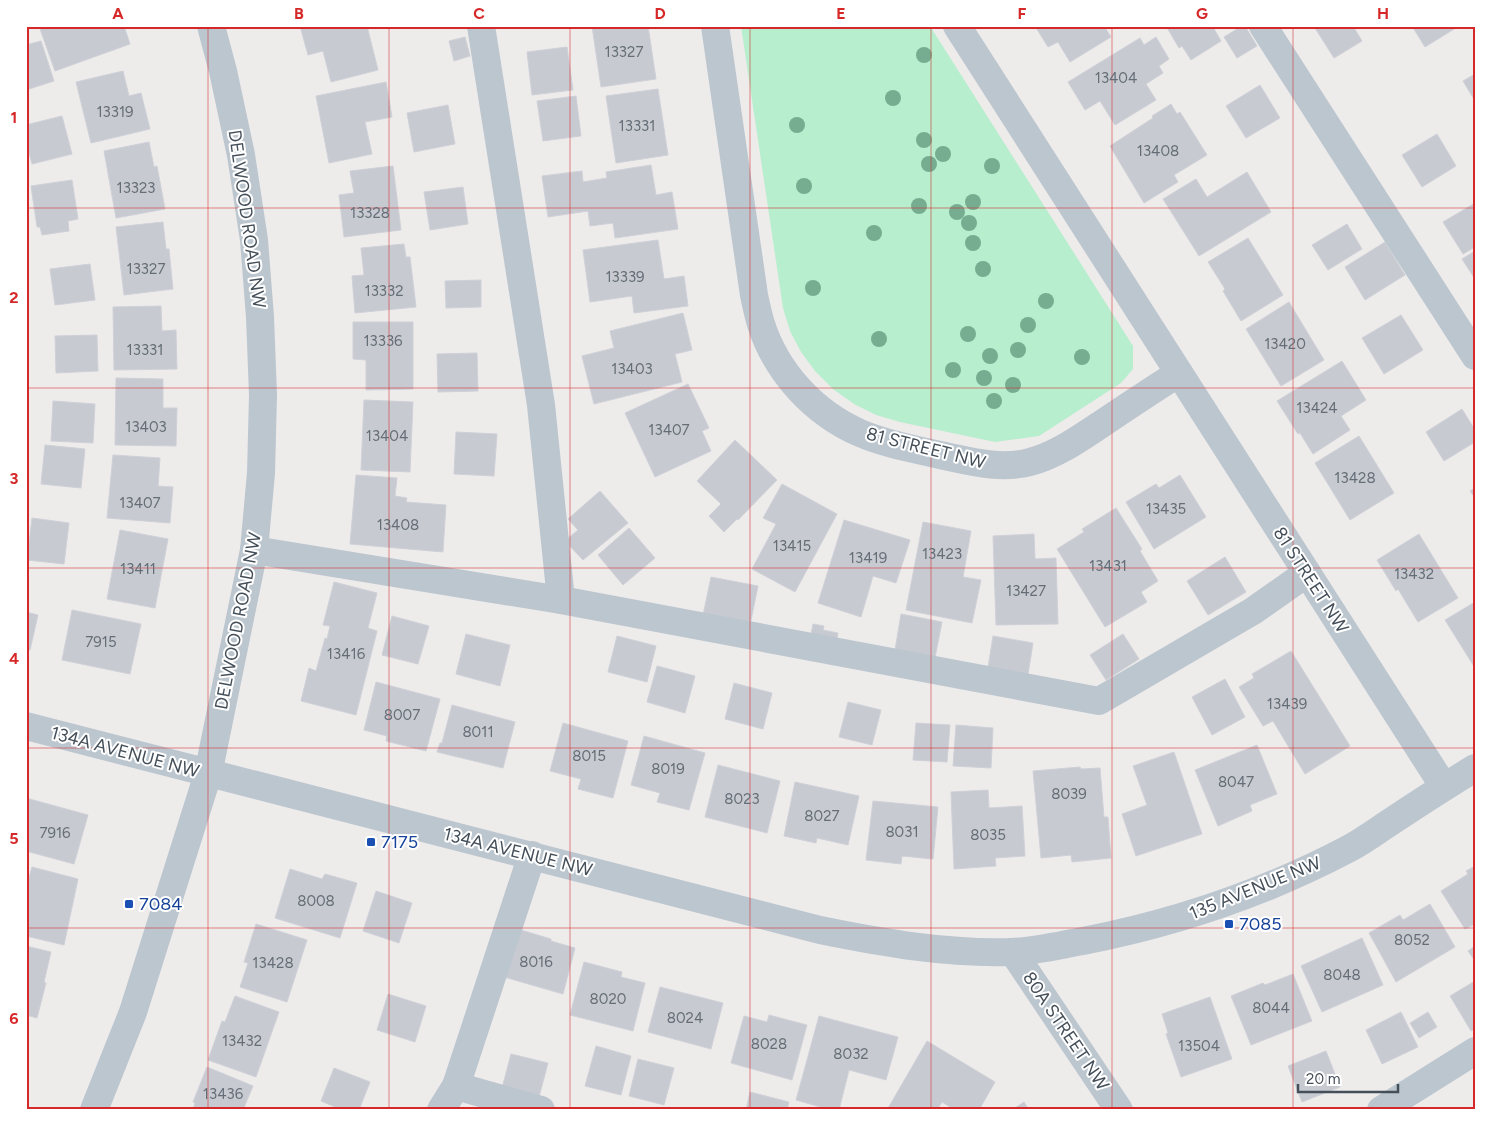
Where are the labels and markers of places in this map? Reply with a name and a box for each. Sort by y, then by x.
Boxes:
place label: 7175 [381,831,418,853]
marker: 7175 [365,836,377,848]
place label: 7084 [139,893,182,915]
marker: 7084 [123,898,135,910]
place label: 7085 [1239,913,1282,935]
marker: 7085 [1223,918,1235,930]

